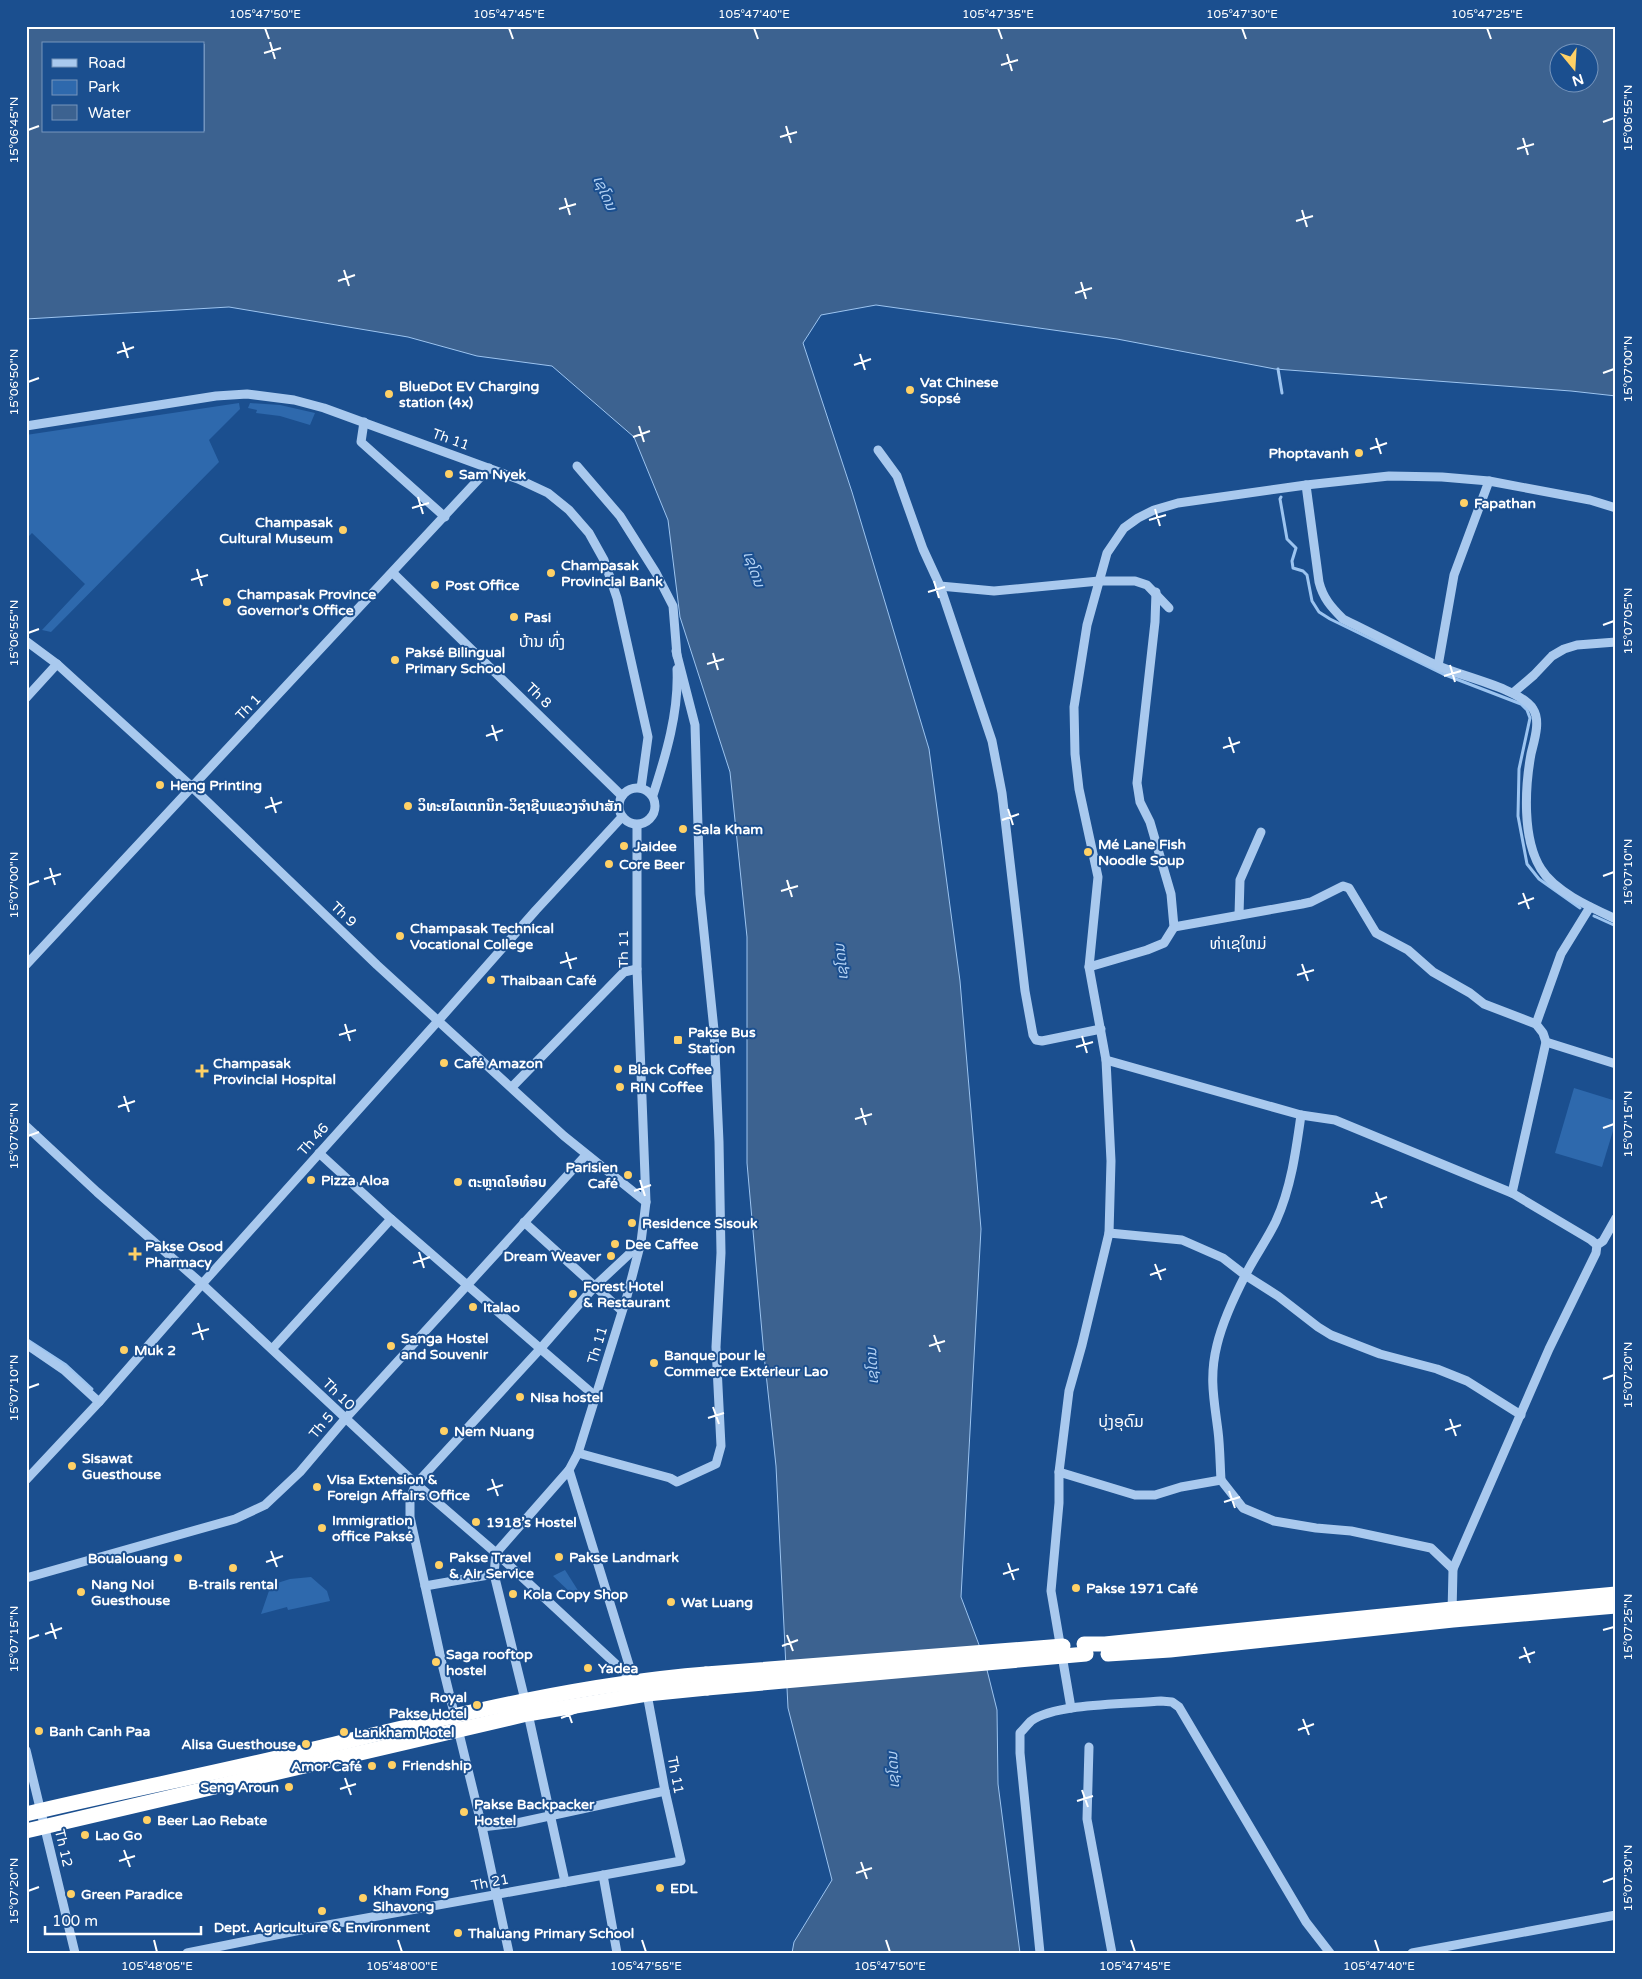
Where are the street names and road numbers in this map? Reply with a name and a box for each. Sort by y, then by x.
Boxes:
street label: Th 11 [430,425,472,454]
street label: Th 8 [522,679,555,712]
street label: Th 1 [232,691,265,724]
street label: Th 9 [327,898,360,931]
street label: Th 11 [615,930,632,968]
street label: Th 46 [294,1119,333,1159]
street label: Th 11 [584,1324,611,1366]
street label: Th 10 [319,1375,358,1414]
street label: Th 5 [305,1409,337,1442]
street label: Th 11 [664,1755,687,1795]
street label: Th 12 [51,1828,76,1869]
street label: Th 21 [470,1871,510,1894]

